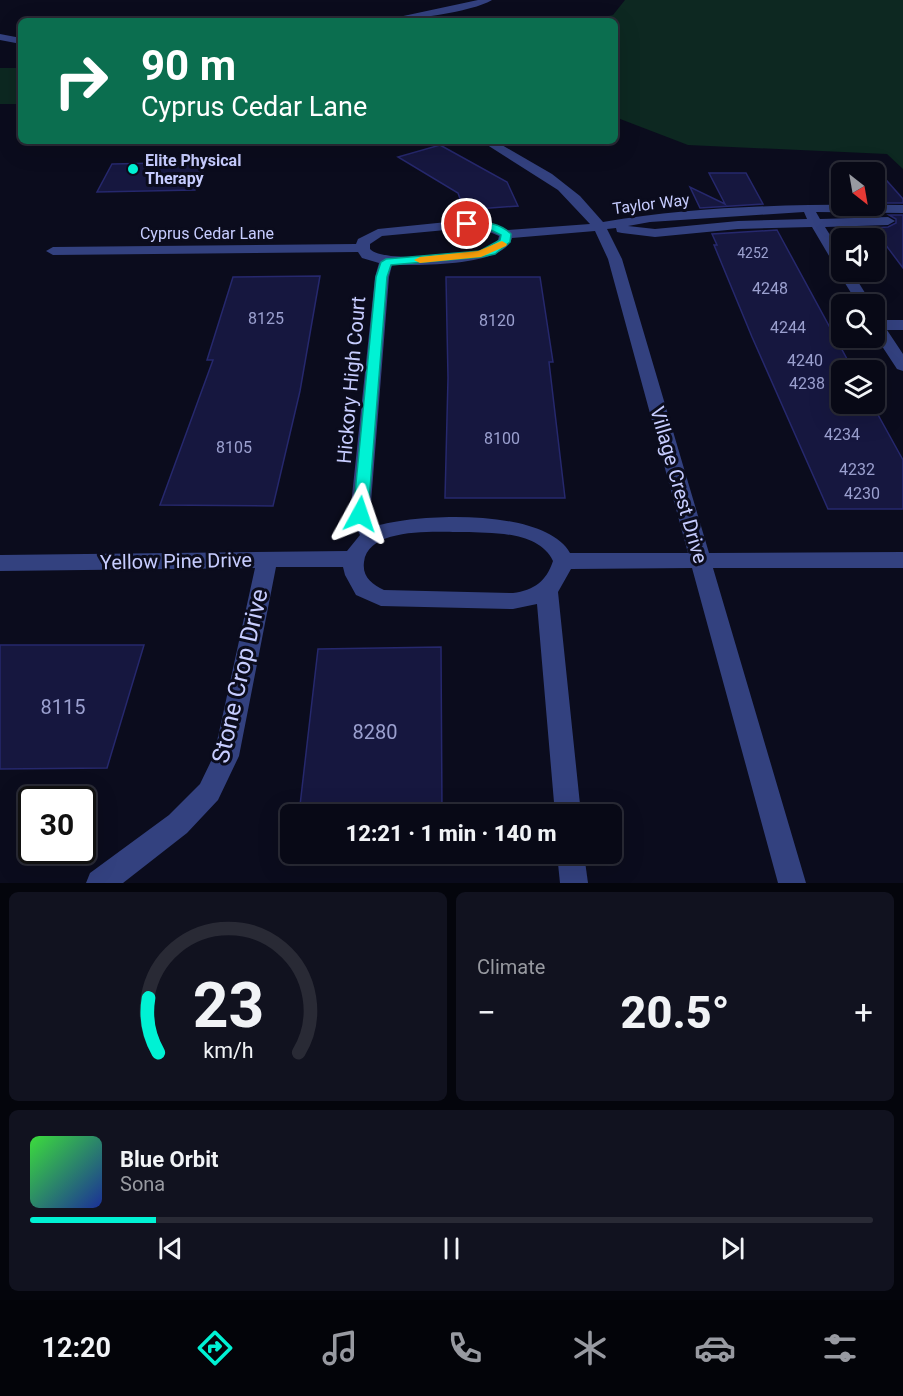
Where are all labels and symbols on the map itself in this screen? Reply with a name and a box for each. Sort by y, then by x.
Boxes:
place label: Elite Physical Therapy [145,151,241,188]
marker: Elite Physical Therapy [126,162,140,176]
north arrow [831,162,885,216]
street label: Taylor Way [611,190,691,218]
pin [441,198,492,249]
street label: Cyprus Cedar Lane [140,224,274,243]
house number: 4252 [737,245,769,261]
house number: 4248 [752,279,788,298]
street label: Hickory High Court [332,295,370,465]
house number: 8125 [248,309,284,328]
house number: 8120 [479,311,515,330]
house number: 4244 [770,318,806,337]
house number: 4240 [787,351,823,370]
house number: 4238 [789,374,825,393]
street label: Village Crest Drive [645,404,713,566]
house number: 4234 [824,425,860,444]
house number: 8100 [484,429,520,448]
house number: 8105 [216,438,252,457]
house number: 4232 [839,460,875,479]
position arrow [328,482,392,546]
house number: 4230 [844,484,880,503]
street label: Yellow Pine Drive [100,548,252,574]
street label: Stone Crop Drive [206,586,274,766]
house number: 8115 [41,695,85,719]
house number: 8280 [353,720,397,744]
speed limit sign: 30 [18,786,96,864]

